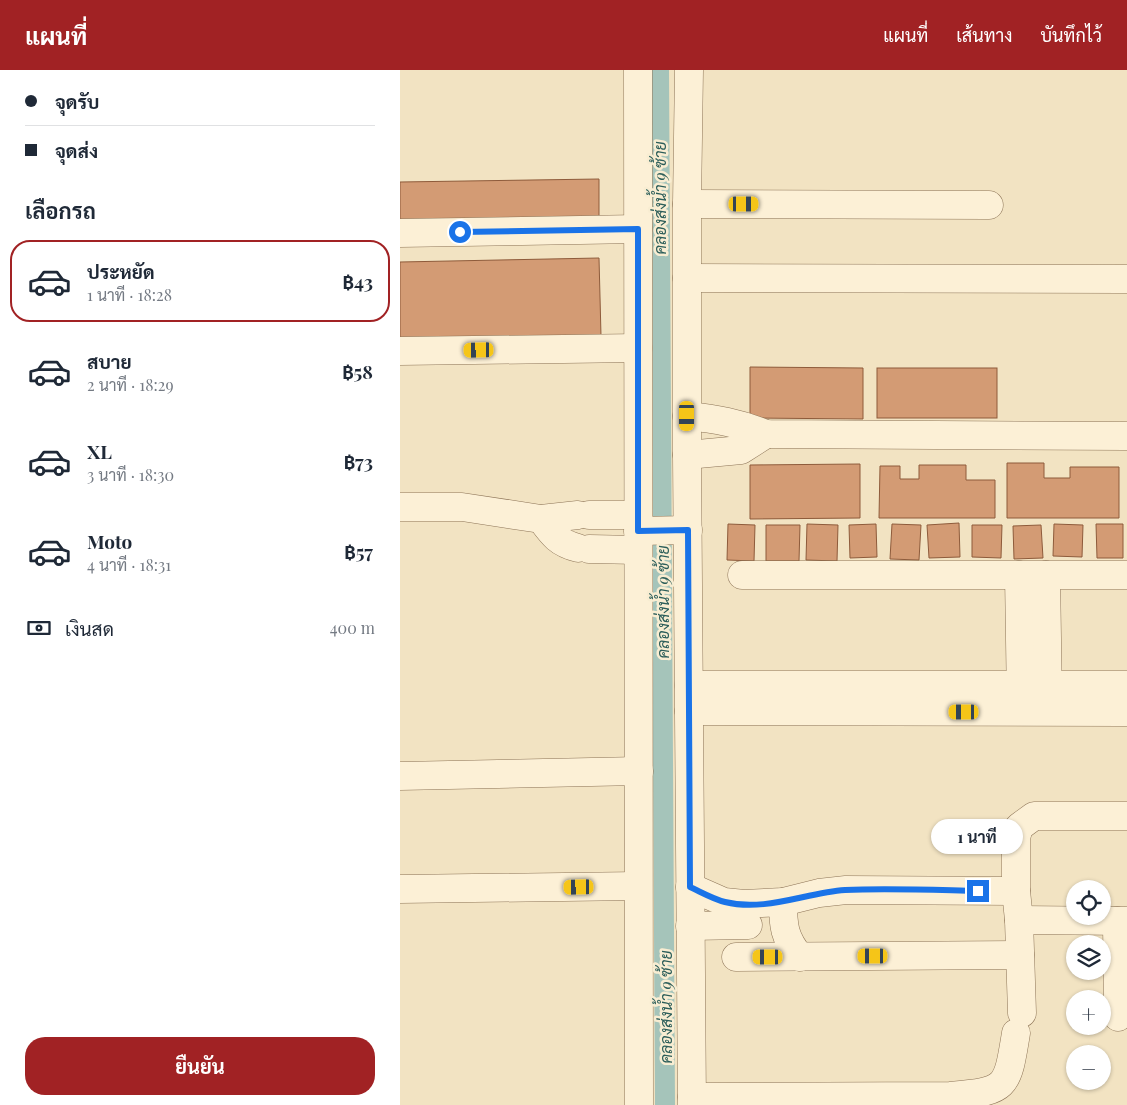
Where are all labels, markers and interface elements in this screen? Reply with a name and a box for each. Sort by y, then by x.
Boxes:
text: แผนที่ [25,19,87,51]
text: แผนที่ [883,23,928,47]
text: เส้นทาง [956,23,1012,47]
text: บันทึกไว้ [1040,23,1102,47]
text: จุดรับ [55,88,99,114]
text: จุดส่ง [55,137,98,163]
water label: คลองส่งน้ำ 9 ซ้าย [646,141,670,255]
text: เลือกรถ [25,195,96,225]
car [729,197,759,212]
route start [449,221,471,243]
text: ประหยัด [87,258,155,284]
icon: car [27,259,72,304]
text: ฿43 [343,268,373,294]
text: 1 นาที · 18:28 [87,284,172,305]
car [463,342,494,358]
text: สบาย [87,348,132,374]
icon: car [27,349,72,394]
text: ฿58 [342,358,373,384]
text: 2 นาที · 18:29 [87,374,174,395]
car [679,401,694,431]
text: XL [87,438,112,464]
icon: car [27,439,72,484]
text: ฿73 [344,448,373,474]
text: 3 นาที · 18:30 [87,464,174,485]
text: Moto [87,528,132,554]
icon: car [27,529,72,574]
text: ฿57 [344,538,373,564]
water label: คลองส่งน้ำ 9 ซ้าย [649,545,673,659]
text: 4 นาที · 18:31 [87,554,171,575]
icon: cash [25,614,53,642]
text: เงินสด [65,615,114,641]
text: 400 m [330,617,375,638]
car [949,705,979,720]
callout: 1 นาที [932,818,1024,854]
text: 1 นาที [957,826,997,847]
car [563,879,594,895]
route end [967,880,989,902]
map controls [1066,880,1111,1090]
button: locate [1066,880,1111,925]
button: layers [1066,935,1111,980]
car [858,949,888,964]
water label: คลองส่งน้ำ 9 ซ้าย [652,950,676,1064]
car [753,950,783,965]
button: + [1066,990,1111,1035]
button: ยืนยัน [25,1037,375,1095]
button: − [1066,1045,1111,1090]

